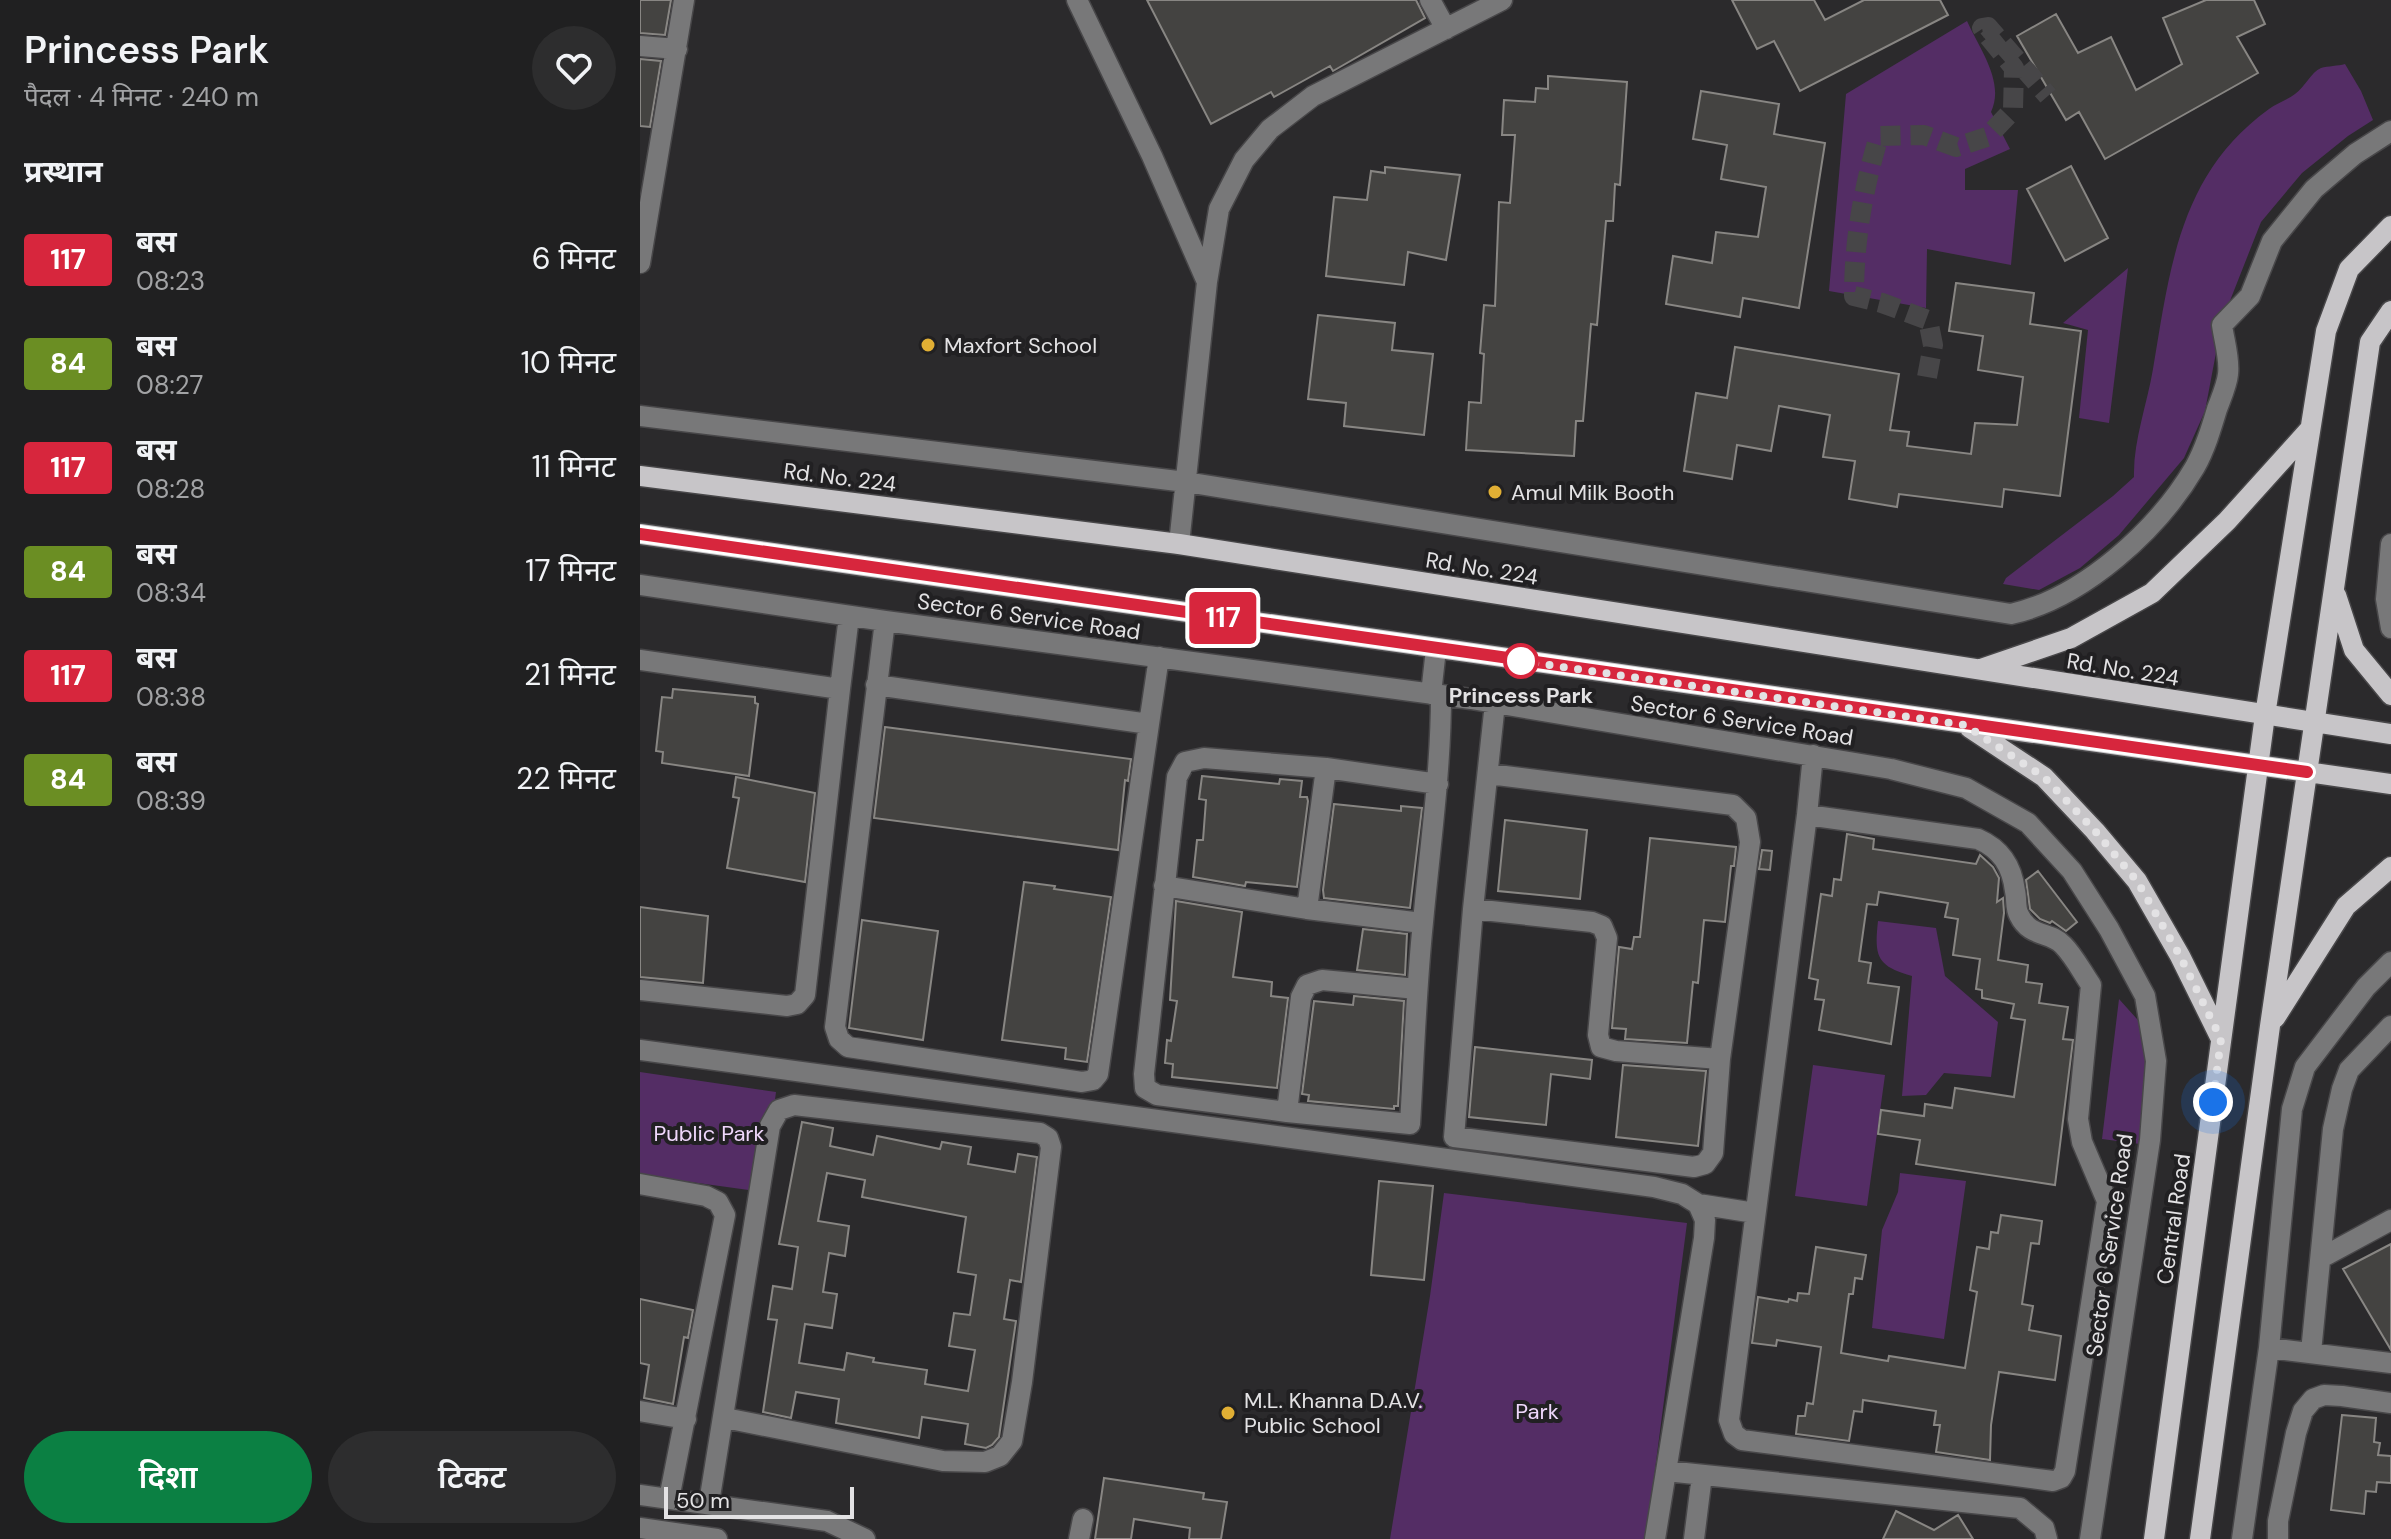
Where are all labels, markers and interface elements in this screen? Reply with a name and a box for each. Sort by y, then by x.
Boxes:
text: Princess Park [24,25,269,75]
button: heart [532,26,616,110]
text: पैदल · 4 मिनट · 240 m [24,80,259,114]
text: प्रस्थान [24,152,103,191]
text: बस [136,222,177,261]
text: 6 मिनट [532,239,616,278]
text: 117 [50,241,86,278]
text: 08:23 [136,264,205,298]
text: बस [136,326,177,365]
place label: Maxfort School [944,331,1097,360]
marker: Maxfort School [919,336,937,354]
text: 10 मिनट [521,343,616,382]
text: 84 [50,345,86,382]
text: 08:27 [136,368,203,402]
text: बस [136,430,177,469]
text: 11 मिनट [532,447,616,486]
text: 117 [50,449,86,486]
street label: Rd. No. 224 [782,456,898,499]
text: 08:28 [136,472,205,506]
place label: Amul Milk Booth [1511,478,1674,507]
marker: Amul Milk Booth [1486,483,1504,501]
text: बस [136,534,177,573]
street label: Rd. No. 224 [1424,545,1540,592]
text: 17 मिनट [525,551,616,590]
text: 84 [50,553,86,590]
text: 08:34 [136,576,206,610]
street label: Sector 6 Service Road [916,586,1142,647]
line badge: 117 [1177,592,1269,644]
text: 117 [1205,599,1241,636]
text: बस [136,638,177,677]
marker: Princess Park [1504,644,1538,678]
street label: Rd. No. 224 [2065,646,2181,693]
text: 21 मिनट [524,655,616,694]
text: 117 [50,657,86,694]
text: 08:38 [136,680,206,714]
place label: Princess Park [1449,681,1594,710]
street label: Sector 6 Service Road [1629,689,1855,752]
text: बस [136,742,177,781]
text: 22 मिनट [516,759,616,798]
text: 84 [50,761,86,798]
text: 08:39 [136,784,206,818]
your location [2193,1082,2233,1122]
park label: Public Park [653,1119,765,1148]
street label: Sector 6 Service Road [2079,1132,2140,1358]
street label: Central Road [2150,1152,2197,1286]
place label: M.L. Khanna D.A.V. Public School [1244,1386,1423,1440]
park label: Park [1515,1397,1559,1426]
marker: M.L. Khanna D.A.V. Public School [1219,1404,1237,1422]
button: दिशा [24,1431,312,1523]
button: टिकट [328,1431,616,1523]
scale bar [664,1483,854,1519]
text: 50 m [676,1486,730,1515]

